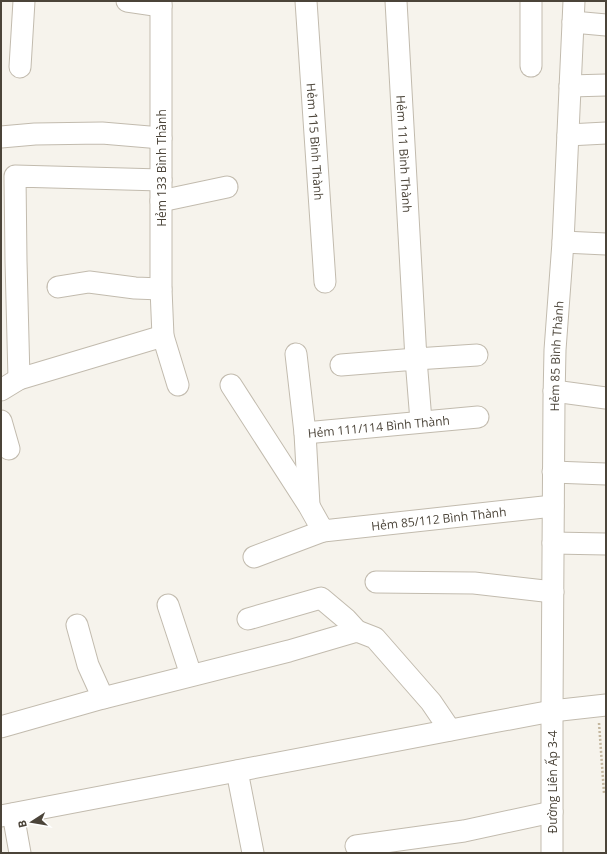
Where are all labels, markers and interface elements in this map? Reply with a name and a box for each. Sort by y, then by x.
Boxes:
street label: Hẻm 115 Bình Thành [303,82,328,201]
street label: Hẻm 111 Bình Thành [393,95,416,213]
street label: Hẻm 133 Bình Thành [153,109,170,227]
street label: Hẻm 85 Bình Thành [545,300,567,411]
street label: Hẻm 111/114 Bình Thành [307,411,450,441]
street label: Hẻm 85/112 Bình Thành [370,503,507,534]
street label: Đường Liên Ấp 3-4 [544,730,561,834]
north arrow [12,802,52,842]
text: B [14,819,30,829]

